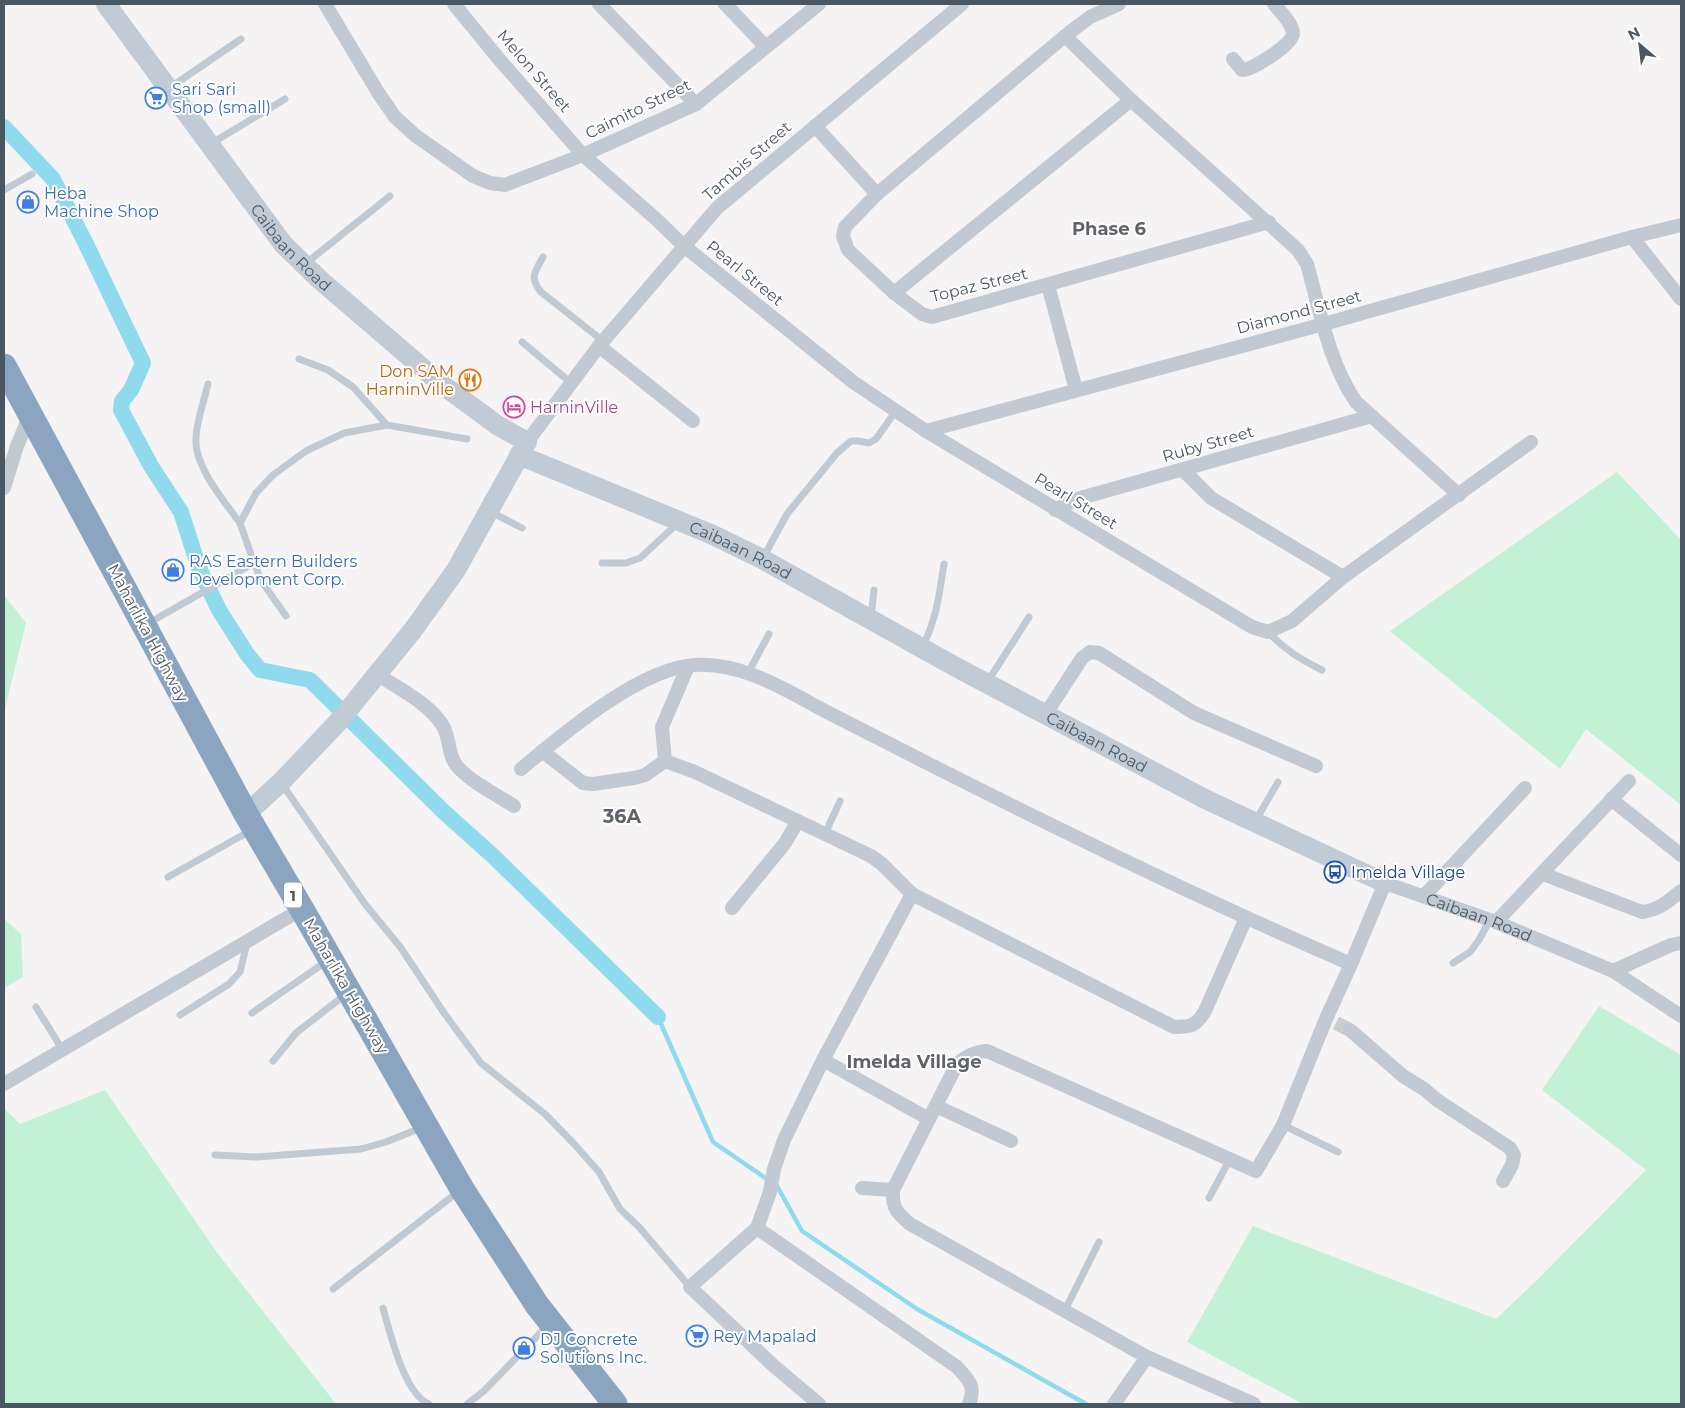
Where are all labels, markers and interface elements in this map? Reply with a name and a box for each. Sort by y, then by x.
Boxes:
north arrow [1615,20,1665,70]
text: N [1625,23,1643,44]
street label: Melon Street [493,26,575,116]
street label: Caimito Street [582,75,694,143]
place label: Sari Sari Shop (small) [172,80,271,117]
supermarket icon: Sari Sari Shop (small) [144,86,168,110]
street label: Tambis Street [699,117,795,204]
place label: Heba Machine Shop [44,184,159,221]
shop icon: Heba Machine Shop [16,190,40,214]
street label: Caibaan Road [247,200,335,295]
district label: Phase 6 [1072,218,1147,240]
street label: Pearl Street [703,236,788,310]
street label: Topaz Street [929,264,1030,306]
street label: Diamond Street [1235,286,1364,338]
place label: Don SAM HarninVille [366,362,454,399]
restaurant icon: Don SAM HarninVille [458,368,482,392]
hotel icon: HarninVille [502,395,526,419]
place label: HarninVille [530,398,618,417]
street label: Ruby Street [1160,422,1256,466]
street label: Pearl Street [1031,469,1121,533]
street label: Caibaan Road [687,517,795,583]
place label: RAS Eastern Builders Development Corp. [189,552,357,589]
shop icon: RAS Eastern Builders Development Corp. [161,558,185,582]
street label: Maharlika Highway [104,561,193,705]
street label: Caibaan Road [1043,707,1151,776]
district label: 36A [602,805,641,828]
bus stop icon: Imelda Village [1323,860,1347,884]
place label: Imelda Village [1351,863,1465,882]
road number: 1 [284,882,302,908]
street label: Caibaan Road [1424,889,1535,946]
street label: Maharlika Highway [299,915,393,1057]
district label: Imelda Village [846,1051,982,1073]
supermarket icon: Rey Mapalad [685,1324,709,1348]
place label: Rey Mapalad [713,1327,817,1346]
place label: DJ Concrete Solutions Inc. [540,1330,647,1367]
shop icon: DJ Concrete Solutions Inc. [512,1336,536,1360]

